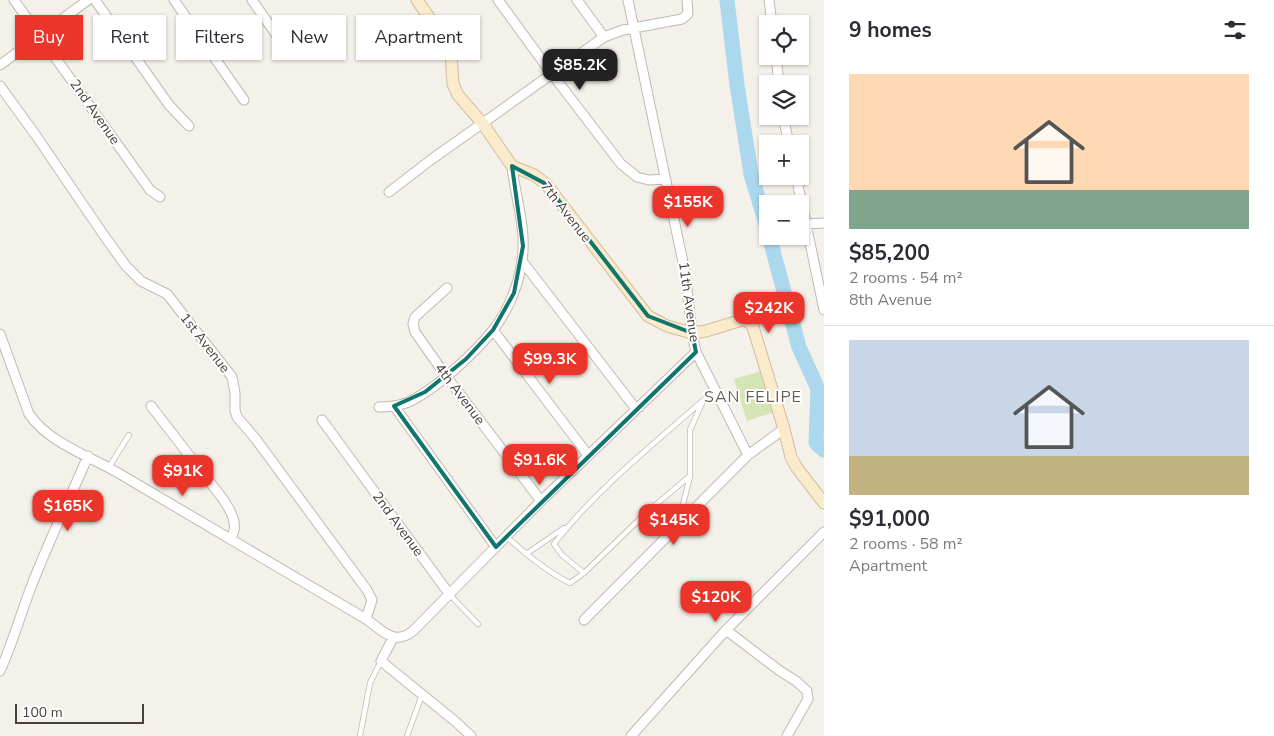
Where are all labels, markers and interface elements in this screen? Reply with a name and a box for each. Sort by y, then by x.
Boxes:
chip: Buy [15,15,83,60]
chip: Rent [93,15,166,60]
chip: Filters [176,15,262,60]
chip: New [272,15,346,60]
chip: Apartment [356,15,480,60]
map controls [759,15,809,245]
button: locate [759,15,809,65]
text: 9 homes [849,16,932,44]
icon: filters [1221,16,1249,44]
pin: $85.2K [539,48,621,91]
text: $85.2K [554,54,607,76]
button: layers [759,75,809,125]
street label: 2nd Avenue [65,76,125,148]
icon: home [1004,107,1094,197]
button: + [759,135,809,185]
street label: 7th Avenue [536,178,596,246]
pin: $155K [653,186,723,228]
text: $155K [663,191,713,213]
button: − [759,195,809,245]
text: $85,200 [849,239,930,267]
street label: 11th Avenue [674,261,704,343]
text: 2 rooms · 54 m² [849,267,962,289]
text: 8th Avenue [849,289,932,311]
pin: $242K [734,292,804,334]
text: $242K [744,297,794,319]
street label: 1st Avenue [176,309,234,377]
pin: $99.3K [509,342,591,385]
text: $99.3K [524,348,577,370]
street label: 4th Avenue [431,359,489,429]
icon: home [1004,372,1094,462]
district label: SAN FELIPE [704,386,802,408]
pin: $91.6K [499,444,581,486]
text: $91.6K [514,449,567,471]
pin: $91K [153,454,213,497]
text: $91K [163,460,203,482]
street label: 2nd Avenue [368,488,428,560]
pin: $165K [33,490,103,532]
text: $165K [43,495,93,517]
pin: $145K [639,504,709,546]
text: $91,000 [849,505,930,533]
text: $145K [649,509,699,531]
text: 2 rooms · 58 m² [849,533,962,555]
text: Apartment [849,555,927,577]
pin: $120K [681,580,751,623]
text: $120K [691,586,741,608]
scale bar [15,701,144,724]
text: 100 m [22,703,63,722]

